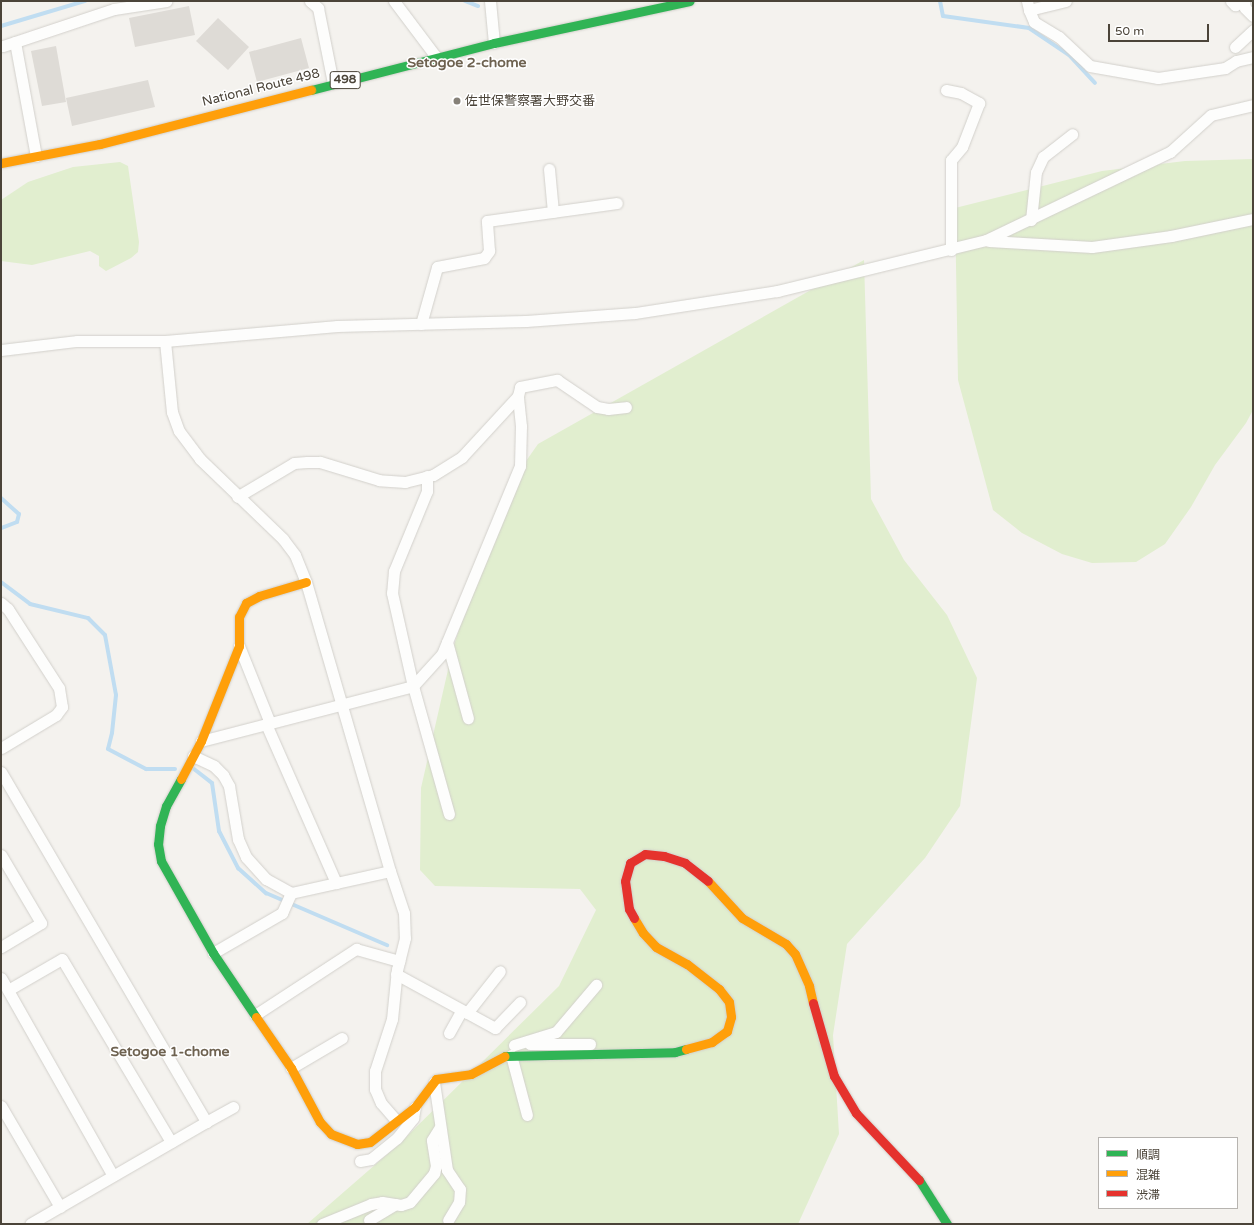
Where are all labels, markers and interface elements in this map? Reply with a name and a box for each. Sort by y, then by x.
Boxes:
scale bar [1110,16,1211,42]
text: 50 m [1115,24,1144,38]
district label: Setogoe 2-chome [408,55,526,71]
street label: National Route 498 [201,66,321,110]
road number: 498 [329,70,361,90]
place label: 佐世保警察署大野交番 [465,93,595,109]
marker: 佐世保警察署大野交番 [452,96,462,106]
district label: Setogoe 1-chome [111,1044,229,1060]
legend [1098,1137,1238,1209]
text: 順調 [1136,1148,1160,1162]
text: 混雑 [1136,1168,1160,1182]
text: 渋滞 [1136,1188,1160,1202]

